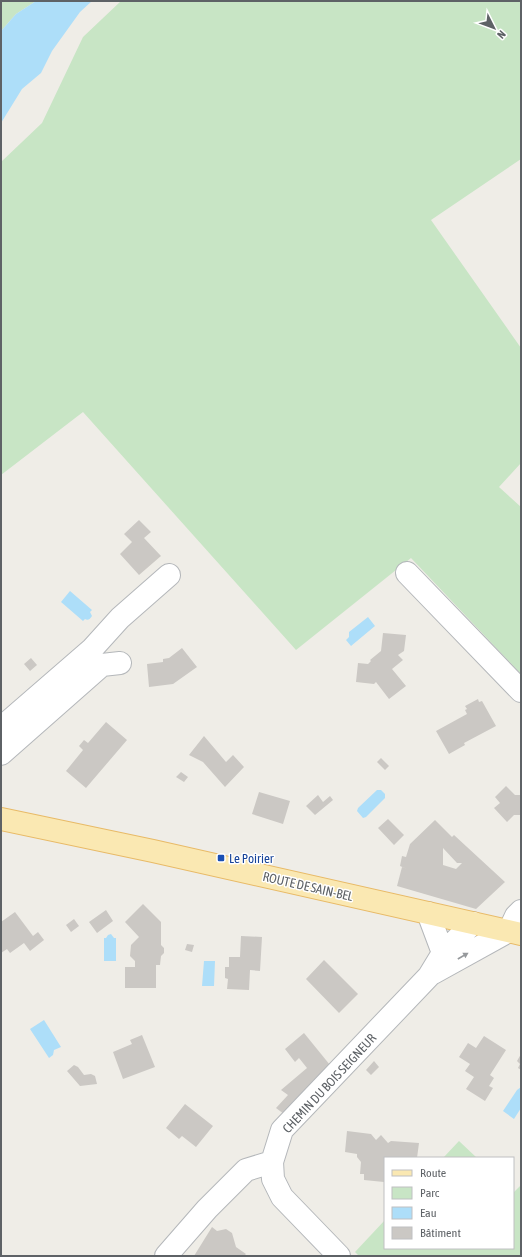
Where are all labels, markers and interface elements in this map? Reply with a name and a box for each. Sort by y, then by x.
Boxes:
north arrow [474,8,514,48]
text: N [495,28,508,41]
place label: Le Poirier [229,851,274,866]
marker: Le Poirier [216,853,226,863]
street label: ROUTE DE SAIN-BEL [261,869,354,904]
one-way arrow [457,953,469,960]
street label: CHEMIN DU BOIS SEIGNEUR [280,1030,380,1136]
legend [384,1157,514,1249]
text: Route [420,1166,446,1180]
text: Parc [420,1186,440,1200]
text: Eau [420,1206,437,1220]
text: Bâtiment [420,1226,461,1240]

